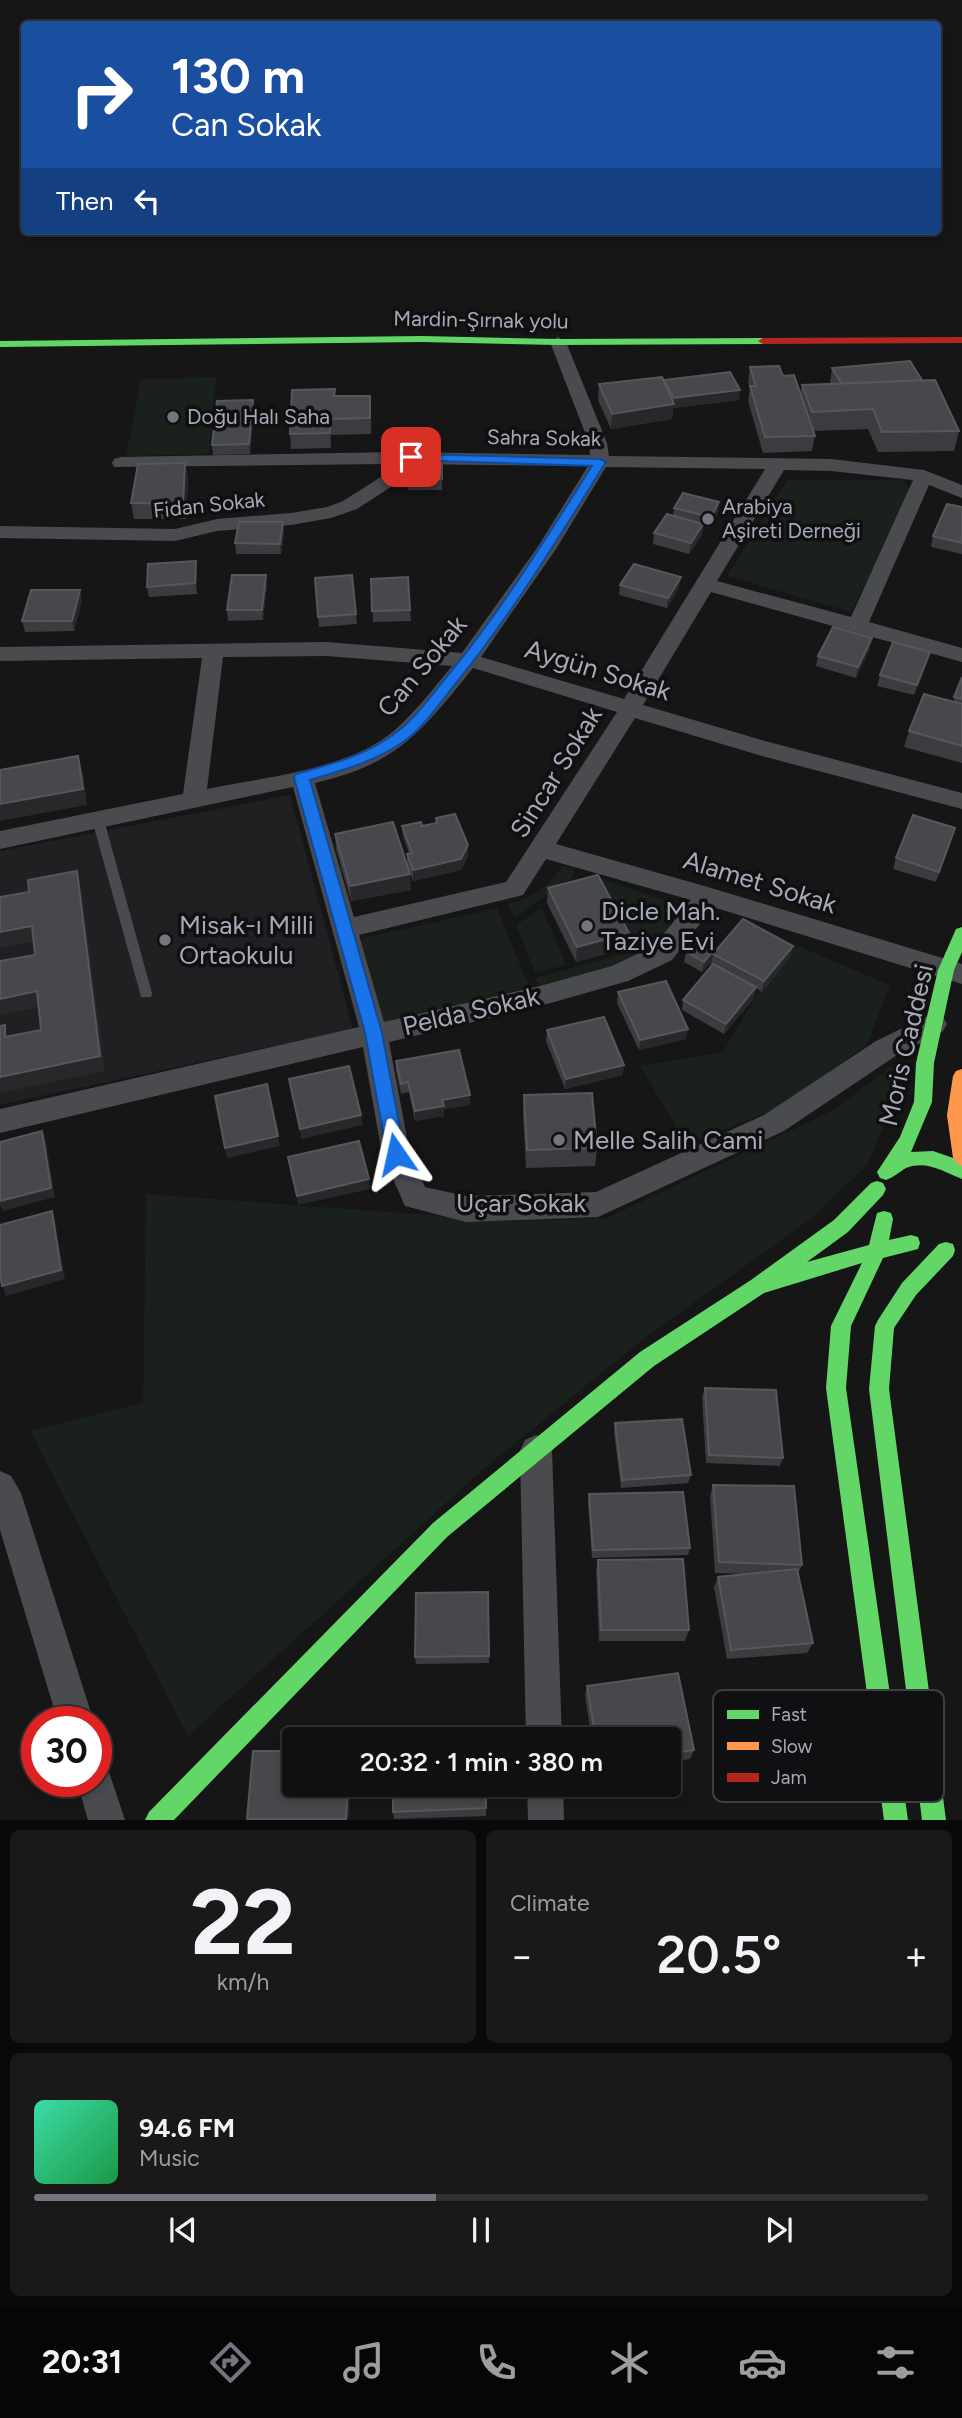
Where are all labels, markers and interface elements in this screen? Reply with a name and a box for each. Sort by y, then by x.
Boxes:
text: 130 m [171,46,305,105]
icon: right [56,49,147,140]
text: Can Sokak [171,106,321,144]
icon: left [128,182,166,220]
text: Then [56,185,114,217]
street label: Mardin-Şırnak yolu [393,305,569,334]
place label: Doğu Halı Saha [187,404,330,429]
marker: Doğu Halı Saha [165,409,181,425]
street label: Sahra Sokak [487,424,602,451]
pin [381,427,441,487]
icon: arrive [392,438,430,476]
street label: Fidan Sokak [152,486,267,523]
place label: Arabiya Aşireti Derneği [722,494,861,543]
marker: Arabiya Aşireti Derneği [700,511,716,527]
street label: Can Sokak [370,609,474,723]
street label: Aygün Sokak [521,633,675,707]
street label: Sincar Sokak [503,700,609,843]
street label: Alamet Sokak [680,844,841,921]
place label: Dicle Mah. Taziye Evi [601,895,721,957]
place label: Misak-ı Milli Ortaokulu [179,909,314,971]
marker: Dicle Mah. Taziye Evi [579,918,595,934]
marker: Misak-ı Milli Ortaokulu [157,932,173,948]
street label: Moris Caddesi [872,961,940,1129]
street label: Pelda Sokak [400,980,543,1042]
position arrow [359,1117,433,1191]
place label: Melle Salih Cami [573,1124,763,1156]
marker: Melle Salih Cami [551,1132,567,1148]
street label: Uçar Sokak [456,1187,586,1219]
legend [713,1690,944,1802]
text: Fast [771,1703,807,1726]
speed limit sign: 30 [21,1706,112,1797]
text: Slow [771,1735,813,1758]
text: 20:32 · 1 min · 380 m [360,1746,603,1778]
text: Jam [771,1766,807,1789]
text: 22 [190,1868,296,1977]
text: Climate [510,1889,589,1917]
text: 20.5° [657,1924,781,1986]
text: − [510,1933,534,1979]
text: + [904,1933,928,1979]
text: km/h [217,1968,269,1996]
text: 94.6 FM [139,2112,235,2144]
text: Music [139,2144,200,2172]
icon: previous [164,2211,202,2249]
icon: pause [462,2211,500,2249]
icon: next [760,2211,798,2249]
icon: directions [206,2338,255,2387]
icon: music [339,2338,388,2387]
icon: phone [472,2338,521,2387]
icon: climate [605,2338,654,2387]
icon: car [738,2338,787,2387]
icon: filters [871,2338,920,2387]
text: 20:31 [42,2343,122,2381]

